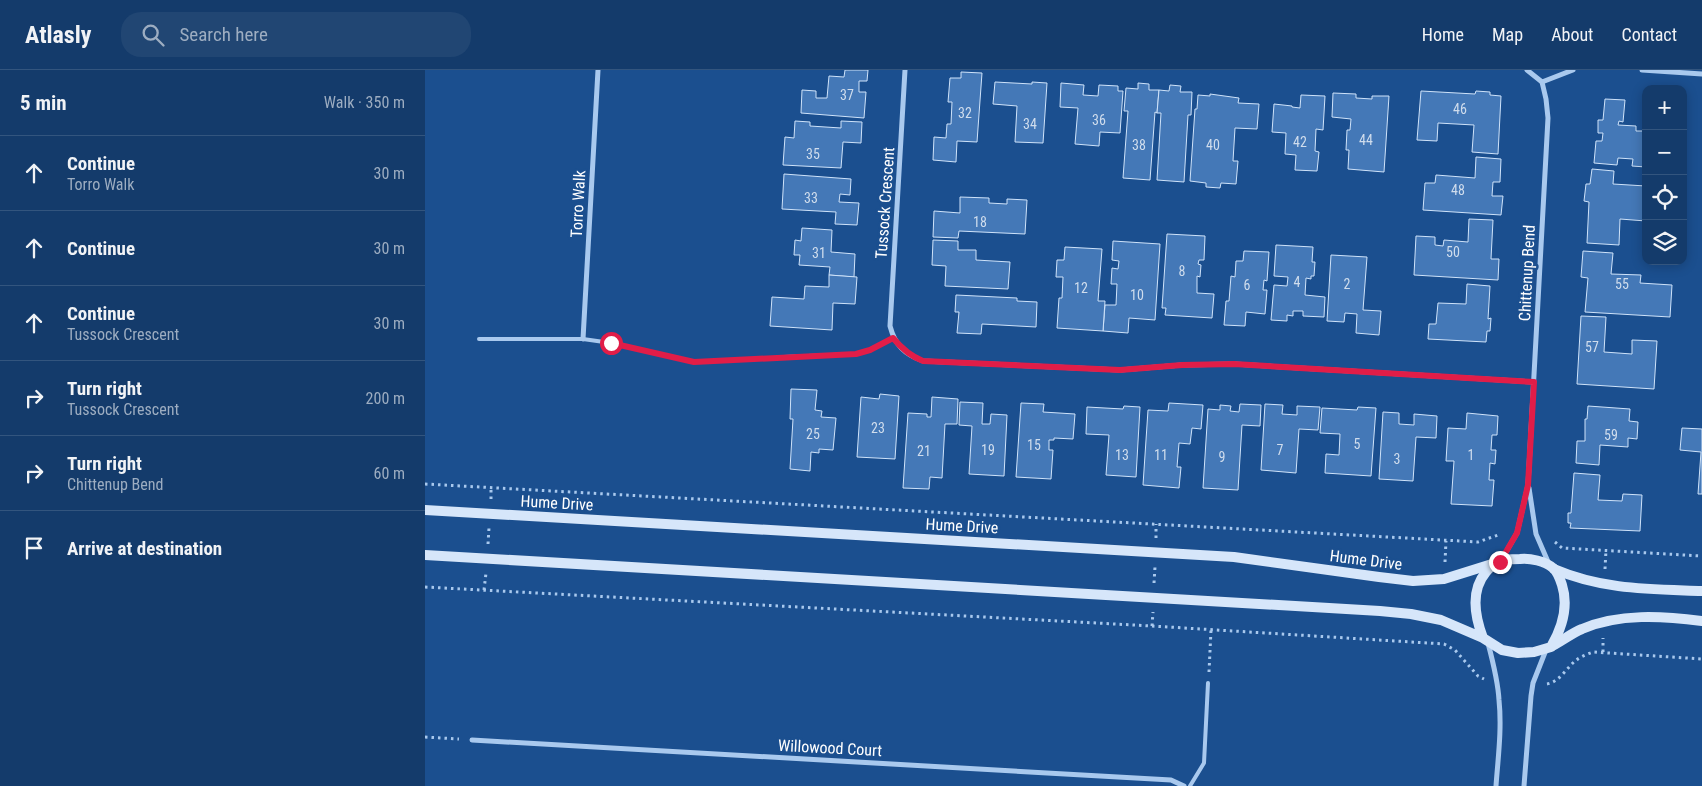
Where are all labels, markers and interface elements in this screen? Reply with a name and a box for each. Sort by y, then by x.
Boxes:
search box [121,12,471,57]
text: Atlasly [25,21,91,49]
icon: search [139,21,167,49]
text: Search here [179,23,268,46]
text: Home [1422,24,1464,45]
text: Map [1492,24,1523,45]
text: About [1551,24,1593,45]
text: Contact [1621,24,1677,45]
map controls [1642,85,1687,265]
button: + [1642,85,1687,130]
house number: 37 [840,87,854,103]
text: 5 min [20,91,67,115]
text: Walk · 350 m [324,93,405,112]
house number: 46 [1453,101,1467,117]
house number: 32 [958,105,972,121]
house number: 36 [1092,112,1106,128]
house number: 34 [1023,116,1037,132]
button: − [1642,130,1687,175]
house number: 44 [1359,132,1373,148]
house number: 42 [1293,134,1307,150]
house number: 38 [1132,137,1146,153]
house number: 40 [1206,137,1220,153]
house number: 35 [806,146,820,162]
street label: Tussock Crescent [872,146,898,260]
text: Continue [67,152,135,175]
icon: ahead [20,159,48,187]
text: 30 m [373,164,405,183]
street label: Torro Walk [567,169,589,238]
text: Torro Walk [67,175,134,194]
button: locate [1642,175,1687,220]
house number: 48 [1451,182,1465,198]
house number: 33 [804,190,818,206]
house number: 18 [973,214,987,230]
button: layers [1642,220,1687,265]
street label: Chittenup Bend [1515,224,1539,322]
icon: ahead [20,234,48,262]
text: Continue [67,237,135,260]
text: 30 m [373,239,405,258]
house number: 50 [1446,244,1460,260]
house number: 31 [812,245,826,261]
house number: 8 [1179,263,1186,279]
house number: 4 [1294,274,1301,290]
house number: 2 [1344,276,1351,292]
house number: 55 [1615,276,1629,292]
house number: 6 [1244,277,1251,293]
house number: 12 [1074,280,1088,296]
house number: 10 [1130,287,1144,303]
text: Continue [67,302,135,325]
icon: ahead [20,309,48,337]
text: 30 m [373,314,405,333]
text: Tussock Crescent [67,325,179,344]
route start [600,332,623,355]
house number: 57 [1585,339,1599,355]
text: Turn right [67,377,142,400]
icon: right [20,384,48,412]
text: 200 m [366,389,405,408]
text: Tussock Crescent [67,400,179,419]
house number: 23 [871,420,885,436]
house number: 25 [806,426,820,442]
house number: 59 [1604,427,1618,443]
house number: 5 [1354,436,1361,452]
house number: 15 [1027,437,1041,453]
house number: 19 [981,442,995,458]
house number: 7 [1277,442,1284,458]
house number: 21 [917,443,931,459]
house number: 13 [1115,447,1129,463]
house number: 11 [1154,447,1168,463]
house number: 1 [1468,447,1474,463]
house number: 9 [1219,449,1225,465]
house number: 3 [1394,451,1400,467]
text: Turn right [67,452,142,475]
icon: right [20,459,48,487]
text: 60 m [373,464,405,483]
text: Chittenup Bend [67,475,163,494]
street label: Hume Drive [520,492,594,514]
street label: Hume Drive [925,515,999,537]
icon: arrive [20,534,48,562]
text: Arrive at destination [67,537,222,560]
street label: Hume Drive [1329,546,1403,574]
route end [1489,551,1512,574]
street label: Willowood Court [778,736,883,760]

